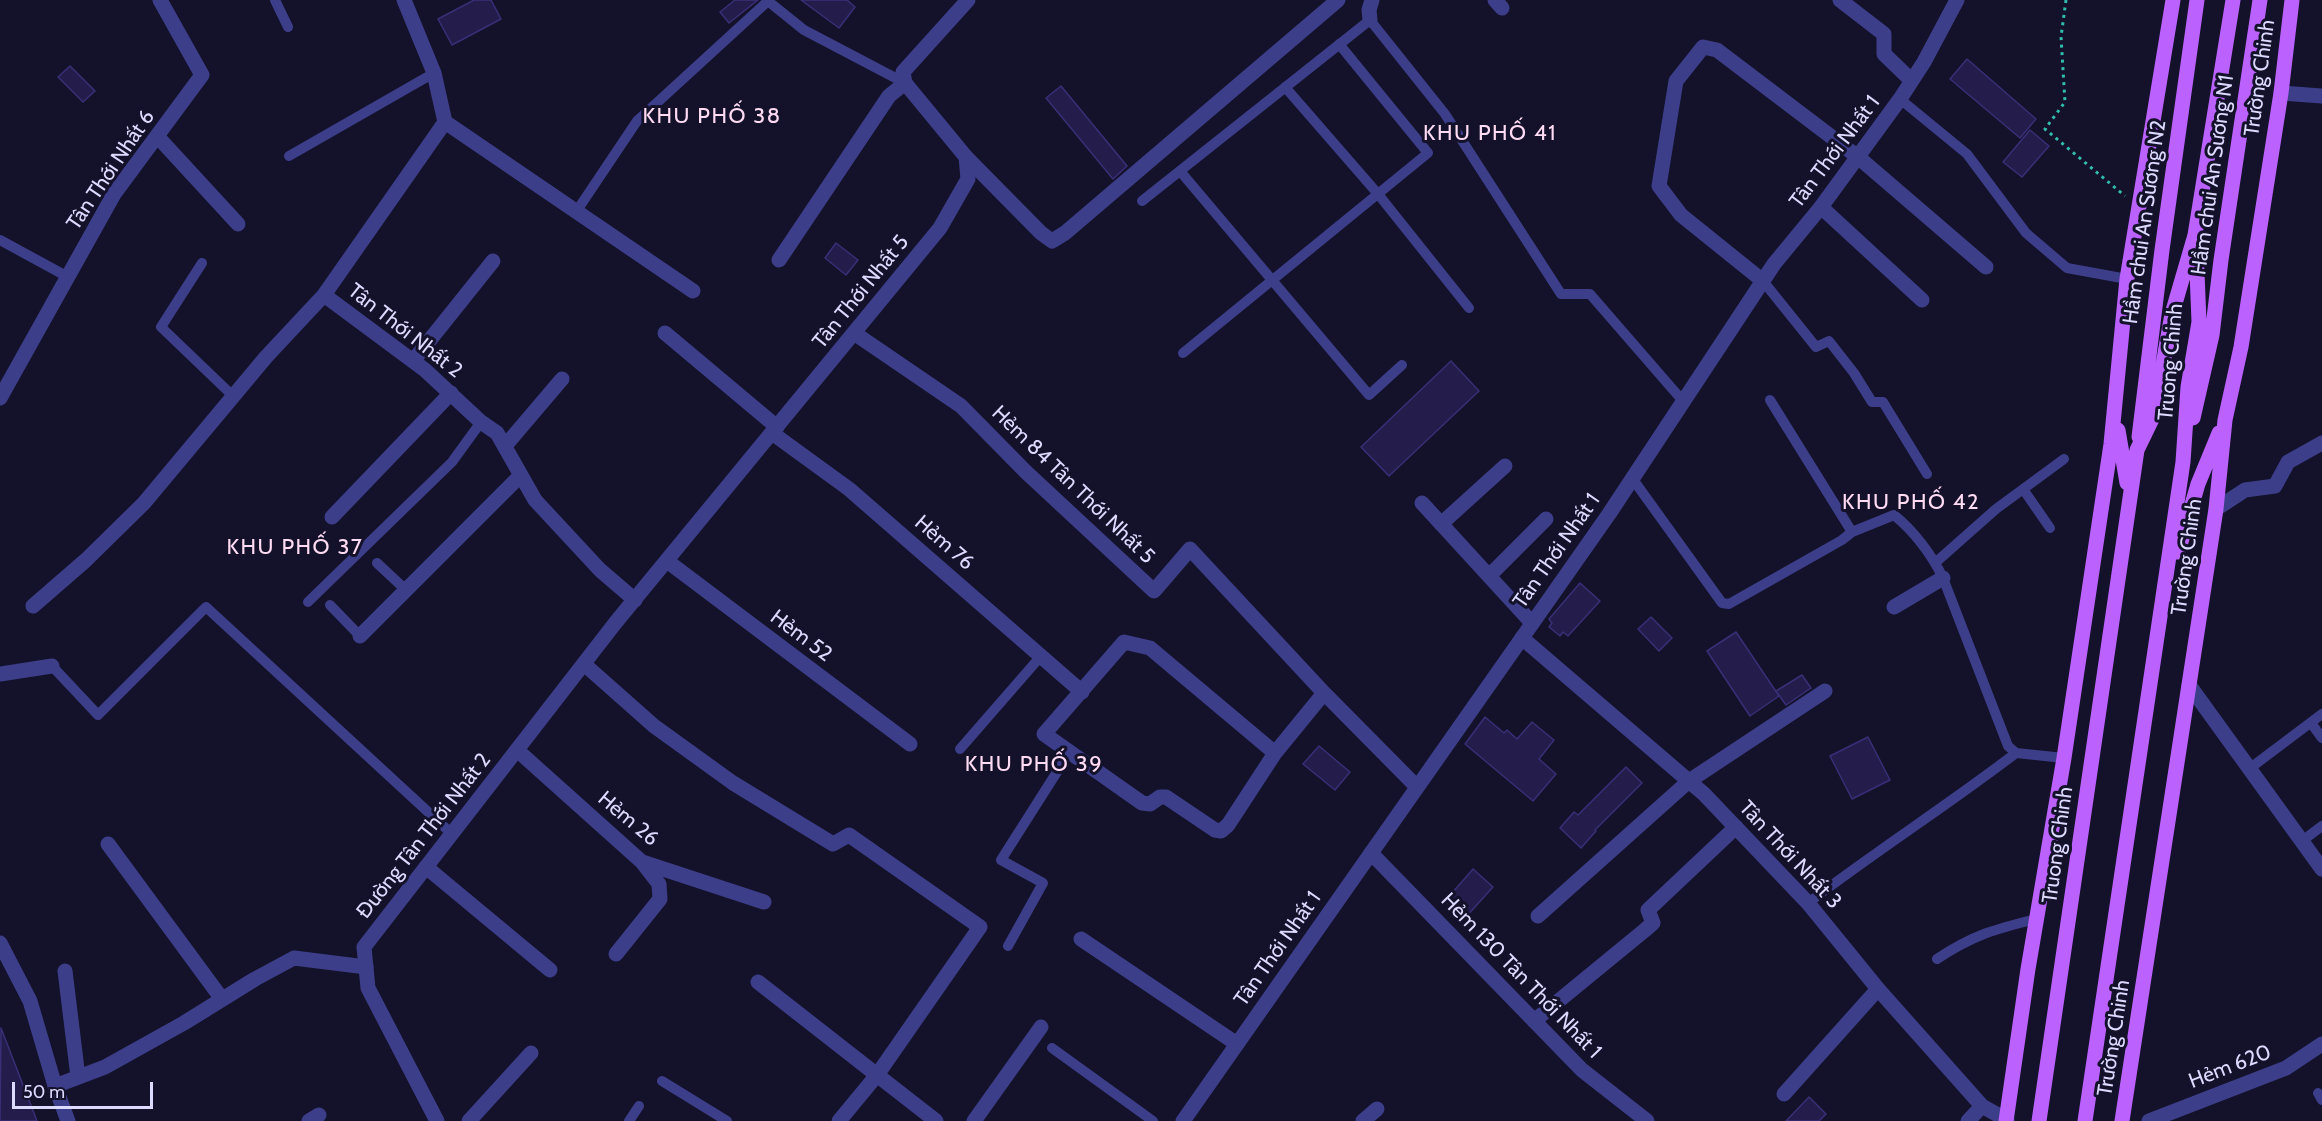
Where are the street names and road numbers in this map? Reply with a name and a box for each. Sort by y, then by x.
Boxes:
street label: Trường Chinh [2239,18,2281,138]
street label: Hầm chui An Sương N1 [2186,73,2240,277]
street label: Tân Thới Nhất 1 [1785,91,1885,213]
street label: Tân Thới Nhất 6 [62,105,160,235]
street label: Hầm chui An Sương N2 [2118,118,2172,326]
street label: Tân Thới Nhất 5 [808,230,914,354]
street label: Tân Thới Nhất 2 [343,279,467,383]
street label: Truong Chinh [2153,302,2189,422]
street label: Hẻm 84 Tân Thới Nhất 5 [986,401,1160,569]
street label: Tân Thới Nhất 1 [1508,489,1606,613]
street label: Trường Chinh [2166,497,2208,617]
street label: Hẻm 76 [909,510,979,576]
street label: Hẻm 52 [765,605,837,667]
street label: Đường Tân Thới Nhất 2 [352,748,496,924]
street label: Truong Chinh [2037,785,2079,905]
street label: Hẻm 26 [593,786,663,852]
street label: Tân Thới Nhất 3 [1734,796,1846,914]
street label: Tân Thới Nhất 1 [1229,887,1327,1011]
street label: Hẻm 130 Tân Thới Nhất 1 [1435,888,1607,1064]
street label: Trường Chinh [2092,978,2136,1098]
street label: Hẻm 620 [2185,1040,2275,1094]

